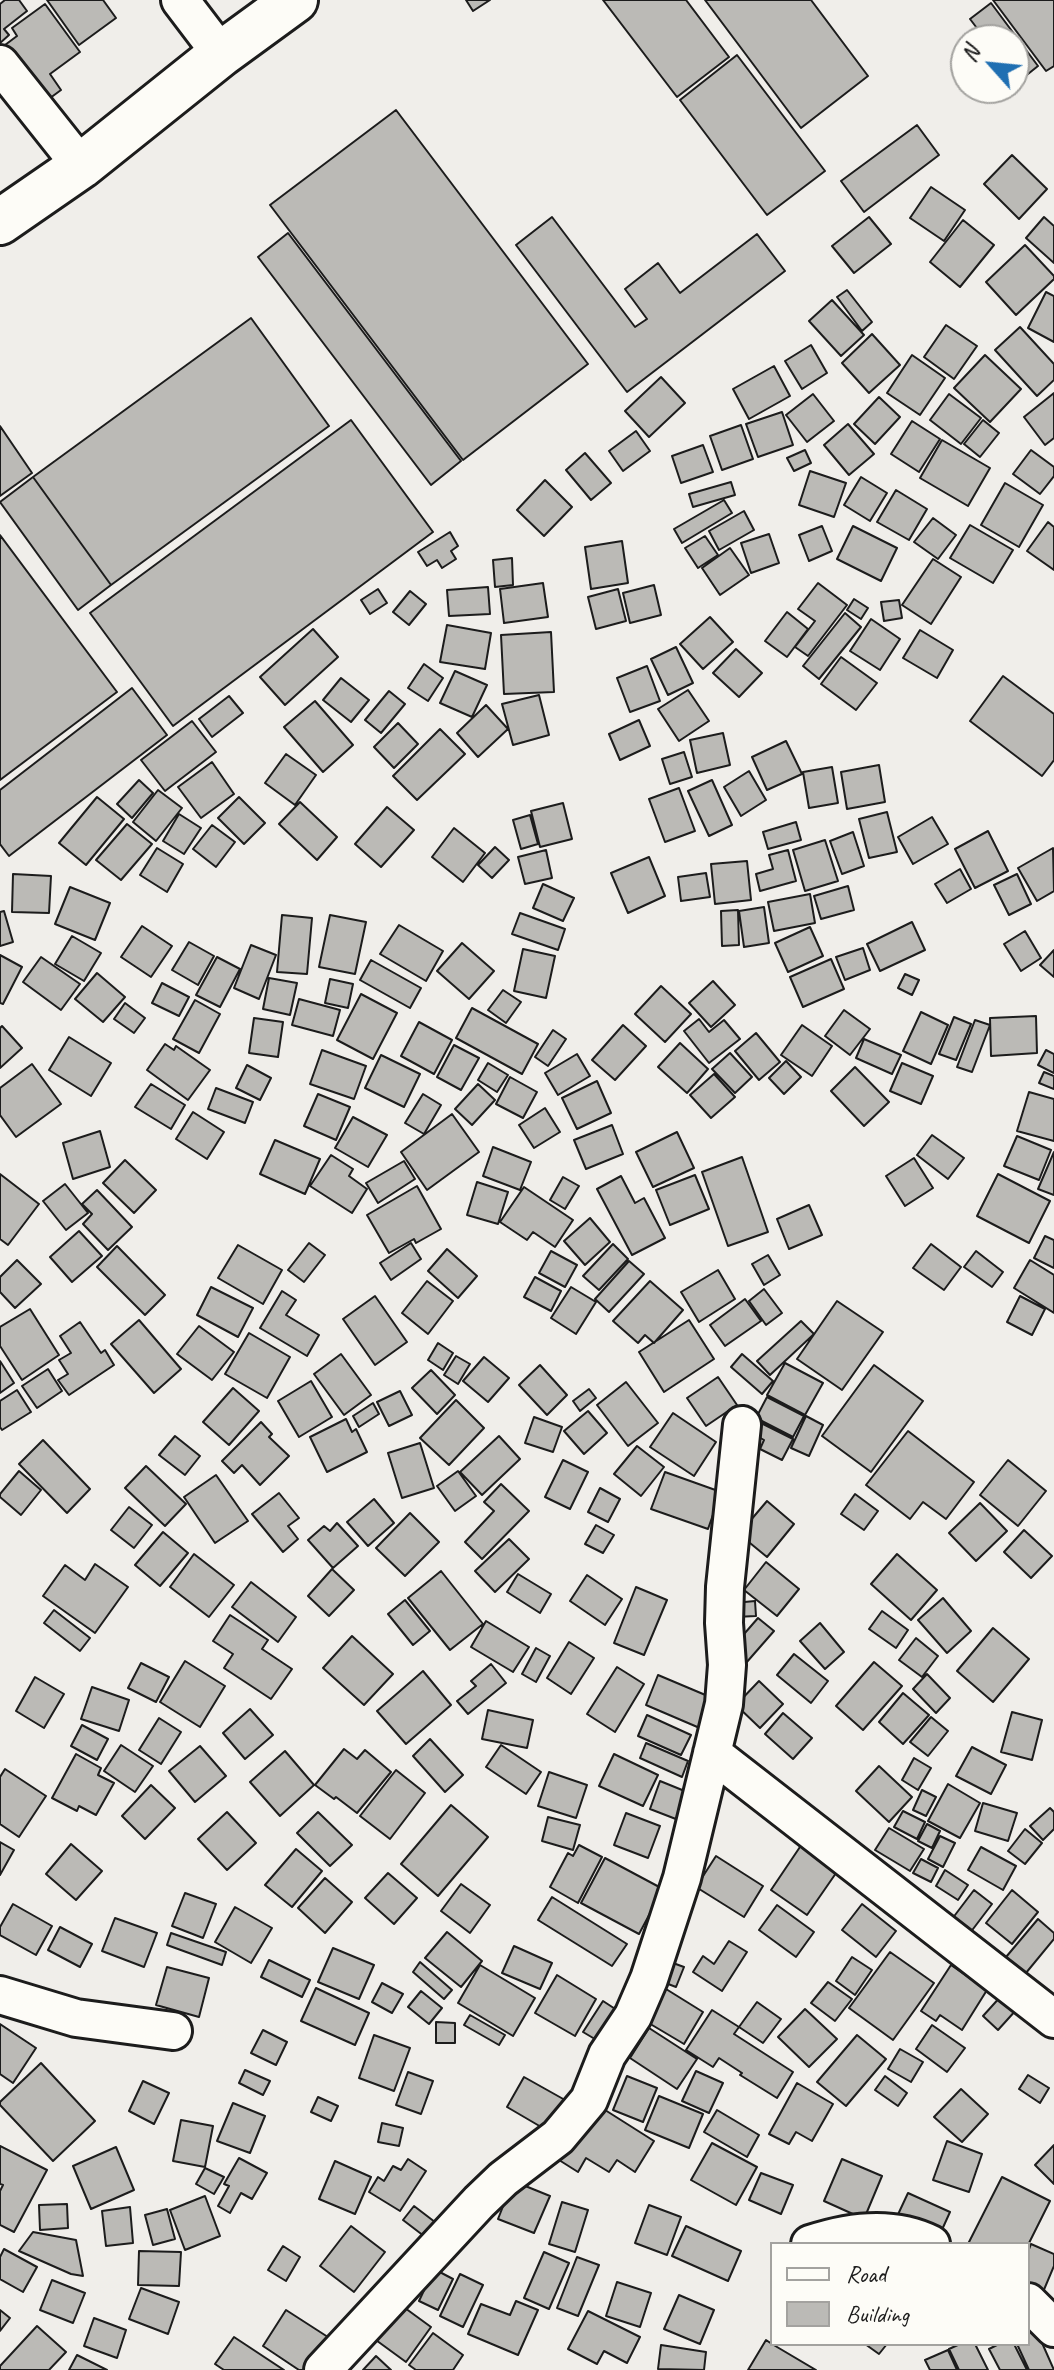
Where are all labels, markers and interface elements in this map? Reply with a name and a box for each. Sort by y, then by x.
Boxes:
north arrow [950,24,1030,104]
text: N [955,42,986,66]
legend [770,2242,1030,2346]
text: Road [846,2259,886,2289]
text: Building [846,2299,909,2329]

